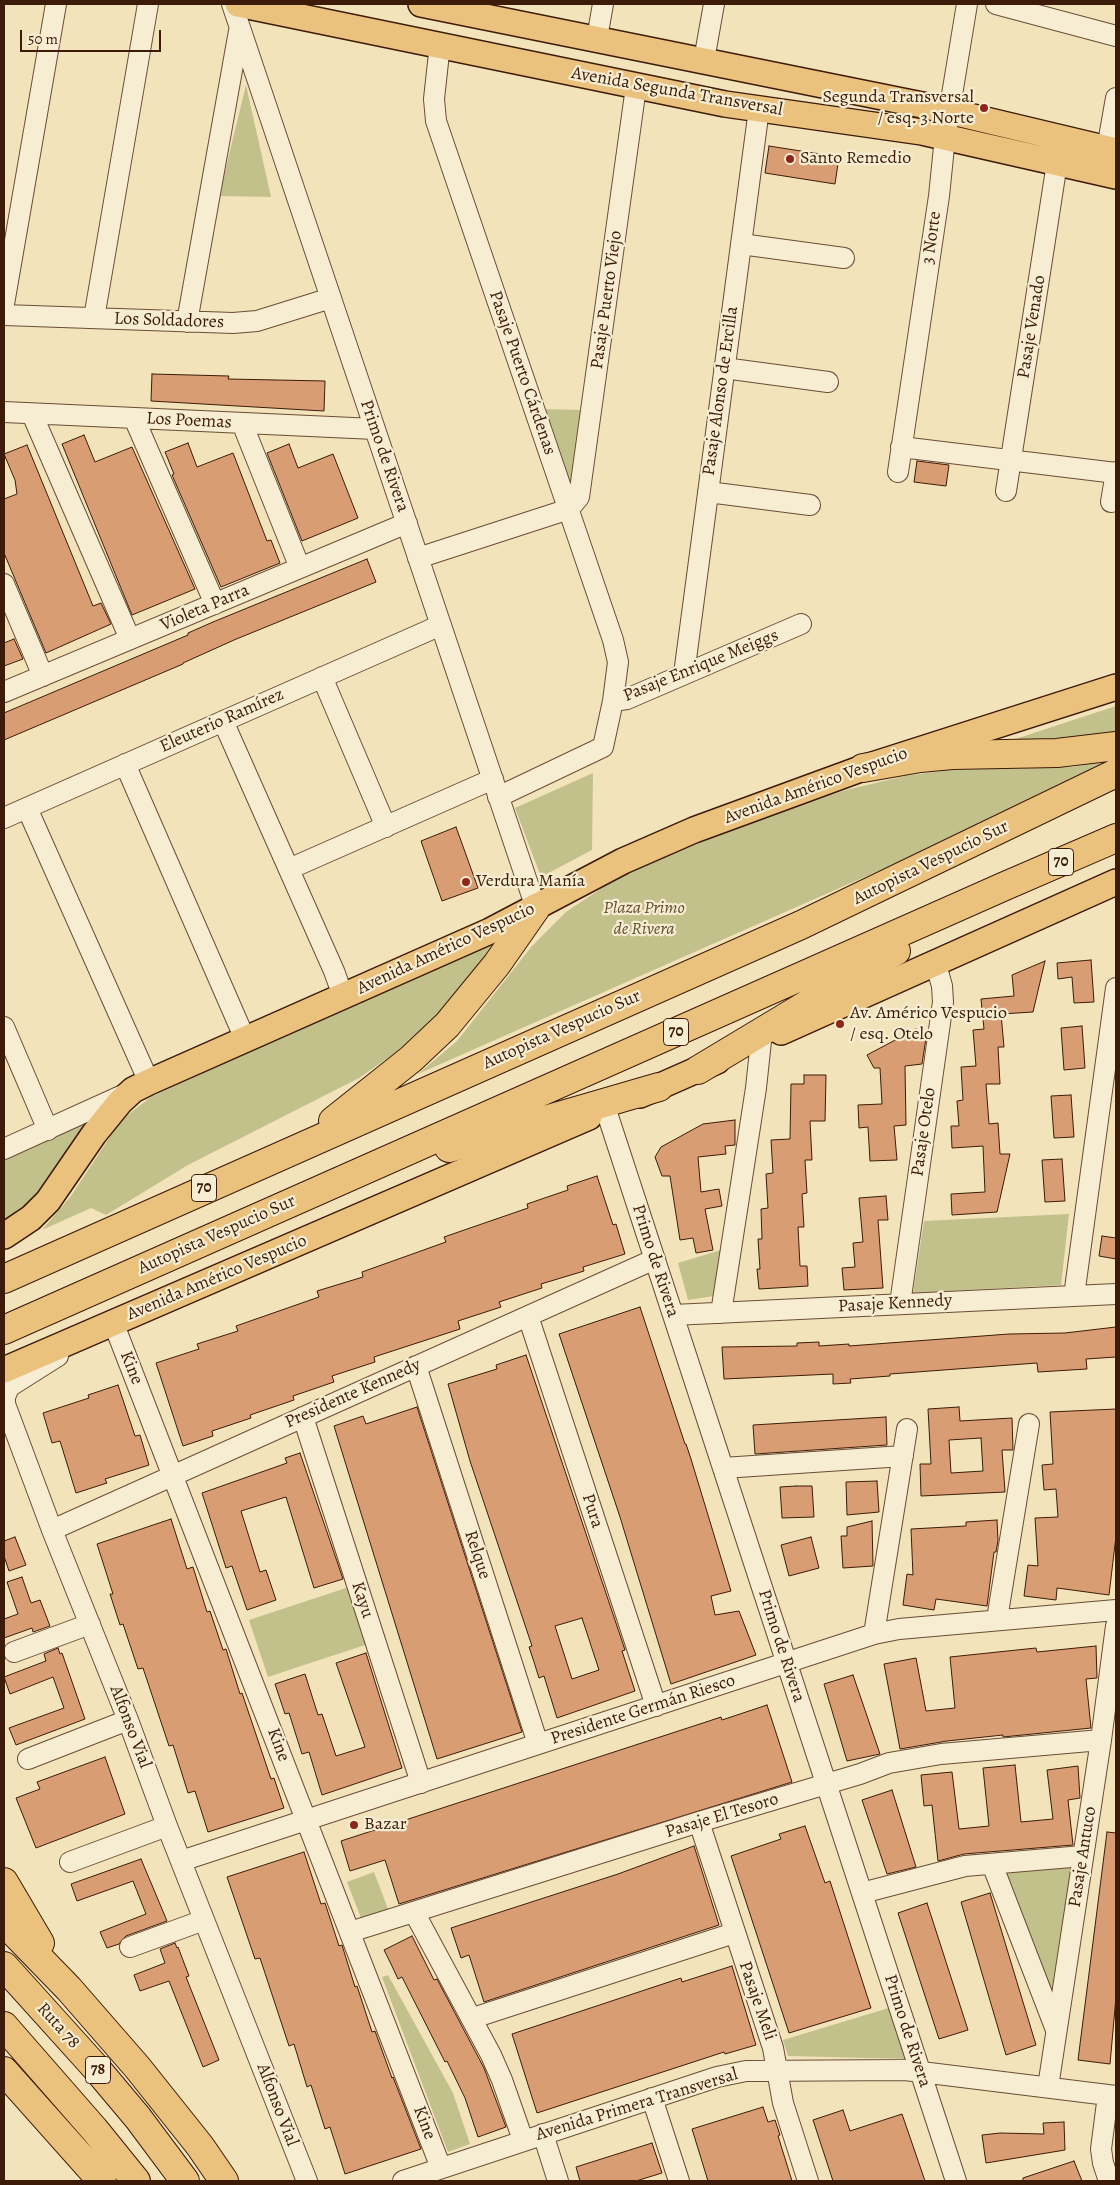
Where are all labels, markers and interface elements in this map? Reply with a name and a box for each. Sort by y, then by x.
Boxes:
scale bar [22,20,164,52]
text: 50 m [28,29,58,49]
street label: Avenida Segunda Transversal [570,63,784,121]
place label: Segunda Transversal / esq. 3 Norte [823,87,974,130]
marker: Segunda Transversal / esq. 3 Norte [978,102,990,114]
place label: Santo Remedio [800,148,911,170]
marker: Santo Remedio [784,153,796,165]
street label: 3 Norte [918,210,946,266]
street label: Pasaje Puerto Viejo [587,229,627,371]
street label: Pasaje Venado [1013,274,1051,380]
street label: Pasaje Puerto Cárdenas [484,288,560,458]
street label: Pasaje Alonso de Ercilla [698,305,744,477]
street label: Los Soldadores [114,308,224,334]
street label: Primo de Rivera [355,397,413,515]
street label: Los Poemas [146,408,232,434]
street label: Violeta Parra [157,580,253,636]
street label: Pasaje Enrique Meiggs [620,625,782,707]
street label: Eleuterio Ramírez [157,684,287,758]
street label: Avenida Américo Vespucio [721,743,911,829]
street label: Autopista Vespucio Sur [850,816,1012,910]
road number: 70 [1048,849,1074,876]
place label: Verdura Manía [476,871,585,893]
marker: Verdura Manía [460,876,472,888]
street label: Avenida Américo Vespucio [354,898,538,1000]
park label: Plaza Primo de Rivera [603,898,685,941]
street label: Autopista Vespucio Sur [480,986,644,1074]
place label: Av. Américo Vespucio / esq. Otelo [850,1003,1007,1046]
marker: Av. Américo Vespucio / esq. Otelo [834,1018,846,1030]
road number: 70 [664,1019,688,1046]
street label: Pasaje Otelo [907,1086,941,1178]
road number: 70 [192,1174,216,1202]
street label: Autopista Vespucio Sur [135,1191,299,1279]
street label: Primo de Rivera [627,1202,683,1320]
street label: Avenida Américo Vespucio [124,1230,310,1326]
street label: Pasaje Kennedy [838,1290,952,1318]
street label: Kine [115,1348,147,1388]
street label: Presidente Kennedy [282,1354,424,1434]
street label: Pura [576,1491,608,1531]
street label: Relque [459,1528,495,1582]
street label: Kayu [346,1579,378,1621]
street label: Primo de Rivera [753,1587,809,1705]
street label: Presidente Germán Riesco [548,1670,738,1750]
street label: Alfonso Vial [104,1683,156,1771]
street label: Kine [262,1725,294,1765]
street label: Pasaje El Tesoro [663,1789,781,1843]
street label: Pasaje Antuco [1064,1805,1102,1909]
place label: Bazar [364,1814,407,1836]
marker: Bazar [348,1819,360,1831]
street label: Pasaje Meli [733,1959,781,2043]
street label: Primo de Rivera [879,1972,935,2090]
street label: Ruta 78 [32,1999,84,2053]
road number: 78 [86,2056,110,2084]
street label: Alfonso Vial [251,2061,303,2149]
street label: Avenida Primera Transversal [533,2064,741,2146]
street label: Kine [408,2103,440,2143]

